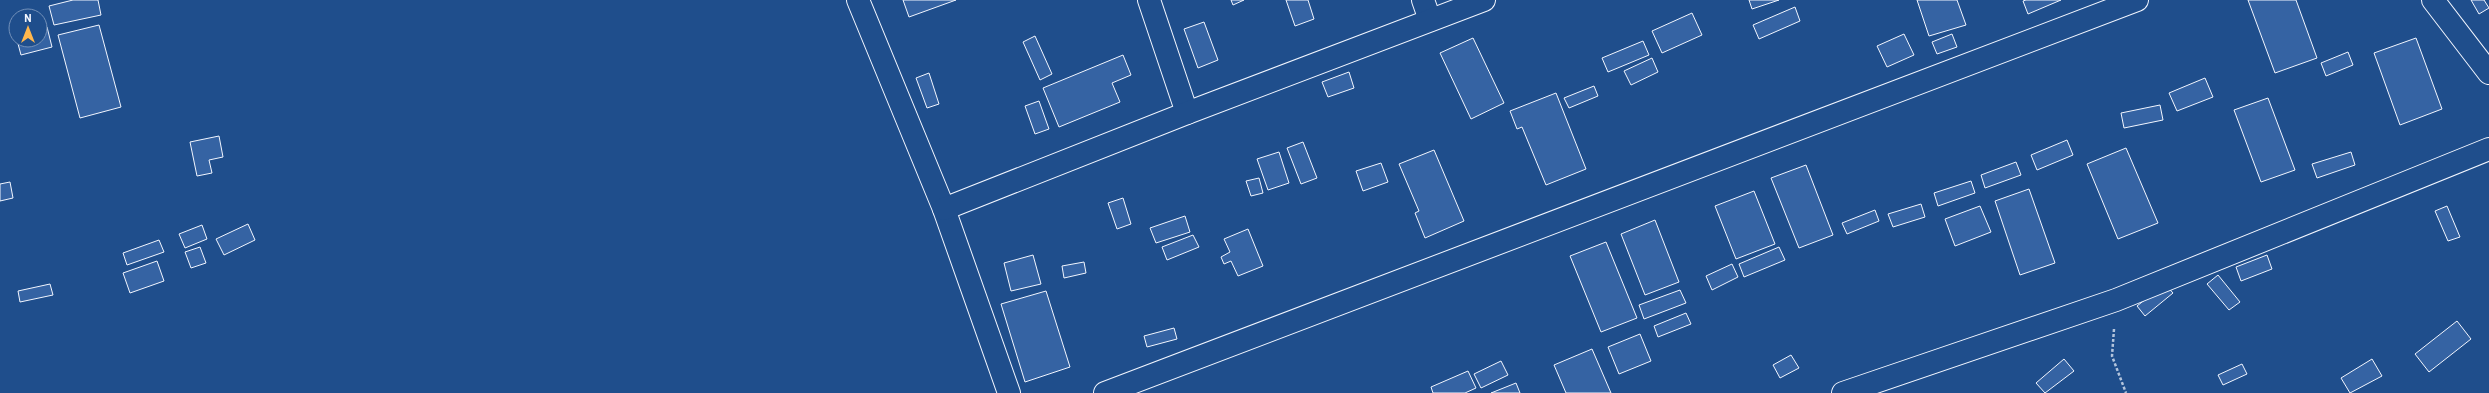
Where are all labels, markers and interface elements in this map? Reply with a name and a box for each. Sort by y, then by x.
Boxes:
north arrow [8,8,48,48]
text: N [24,11,32,24]

